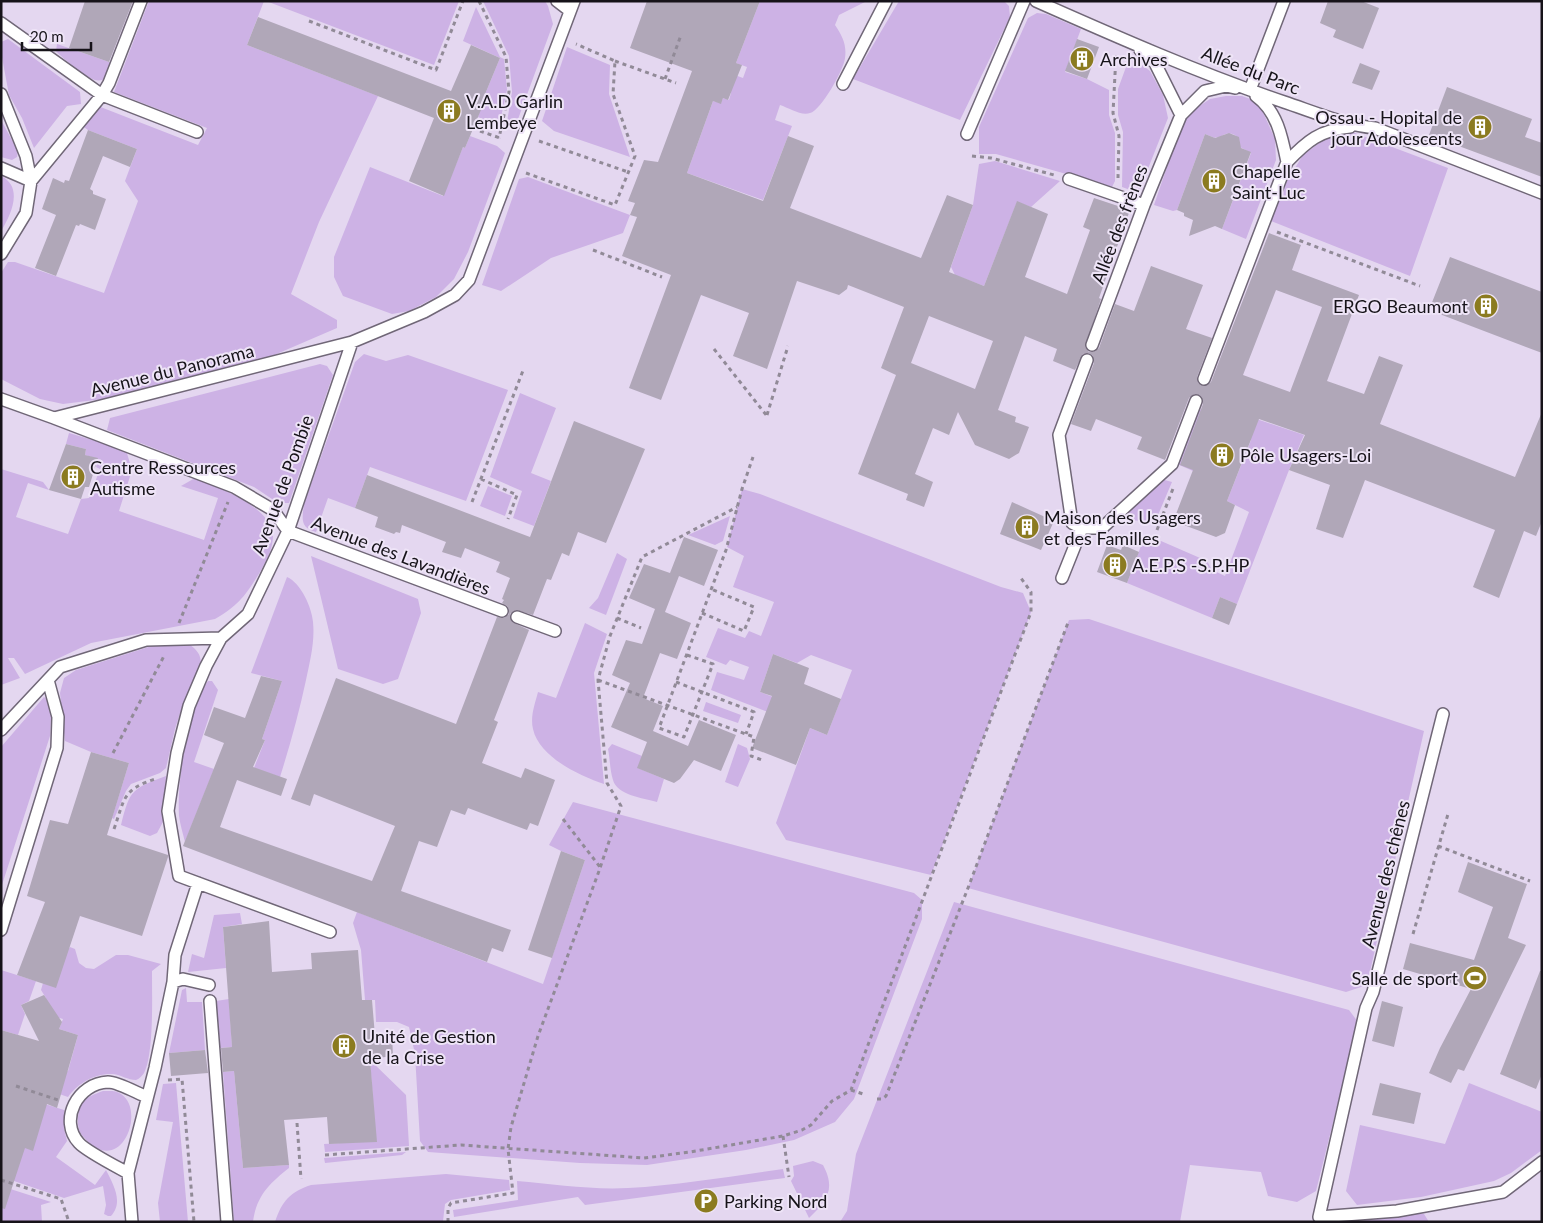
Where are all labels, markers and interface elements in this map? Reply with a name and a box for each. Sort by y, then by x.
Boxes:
scale bar [22,20,91,52]
text: 20 m [30,27,64,45]
street label: Allée du Parc [1199,41,1304,99]
building icon: Archives [1069,46,1095,72]
place label: Archives [1100,48,1168,70]
place label: V.A.D Garlin Lembeye [466,90,563,133]
building icon: V.A.D Garlin Lembeye [436,98,462,124]
place label: Ossau - Hopital de jour Adolescents [1315,106,1462,149]
building icon: Ossau - Hopital de jour Adolescents [1467,114,1493,140]
place label: Chapelle Saint-Luc [1232,160,1306,203]
street label: Allée des frènes [1086,161,1152,287]
building icon: Chapelle Saint-Luc [1201,168,1227,194]
building icon: ERGO Beaumont [1473,293,1499,319]
place label: ERGO Beaumont [1333,295,1469,317]
street label: Avenue du Panorama [88,339,256,401]
street label: Avenue de Pombie [246,412,318,558]
building icon: Pôle Usagers-Loi [1209,442,1235,468]
place label: Pôle Usagers-Loi [1240,444,1371,466]
place label: Centre Ressources Autisme [90,456,236,499]
building icon: Centre Ressources Autisme [60,464,86,490]
place label: Maison des Usagers et des Familles [1044,506,1201,549]
street label: Avenue des Lavandières [309,511,494,599]
building icon: Maison des Usagers et des Familles [1014,514,1040,540]
building icon: A.E.P.S -S.P.HP [1102,552,1128,578]
place label: A.E.P.S -S.P.HP [1132,554,1249,576]
street label: Avenue des chênes [1356,798,1414,950]
sports icon: Salle de sport [1462,965,1488,991]
place label: Salle de sport [1352,967,1459,989]
place label: Unité de Gestion de la Crise [362,1025,496,1068]
building icon: Unité de Gestion de la Crise [331,1033,357,1059]
parking icon: Parking Nord [693,1188,719,1214]
place label: Parking Nord [724,1190,827,1212]

